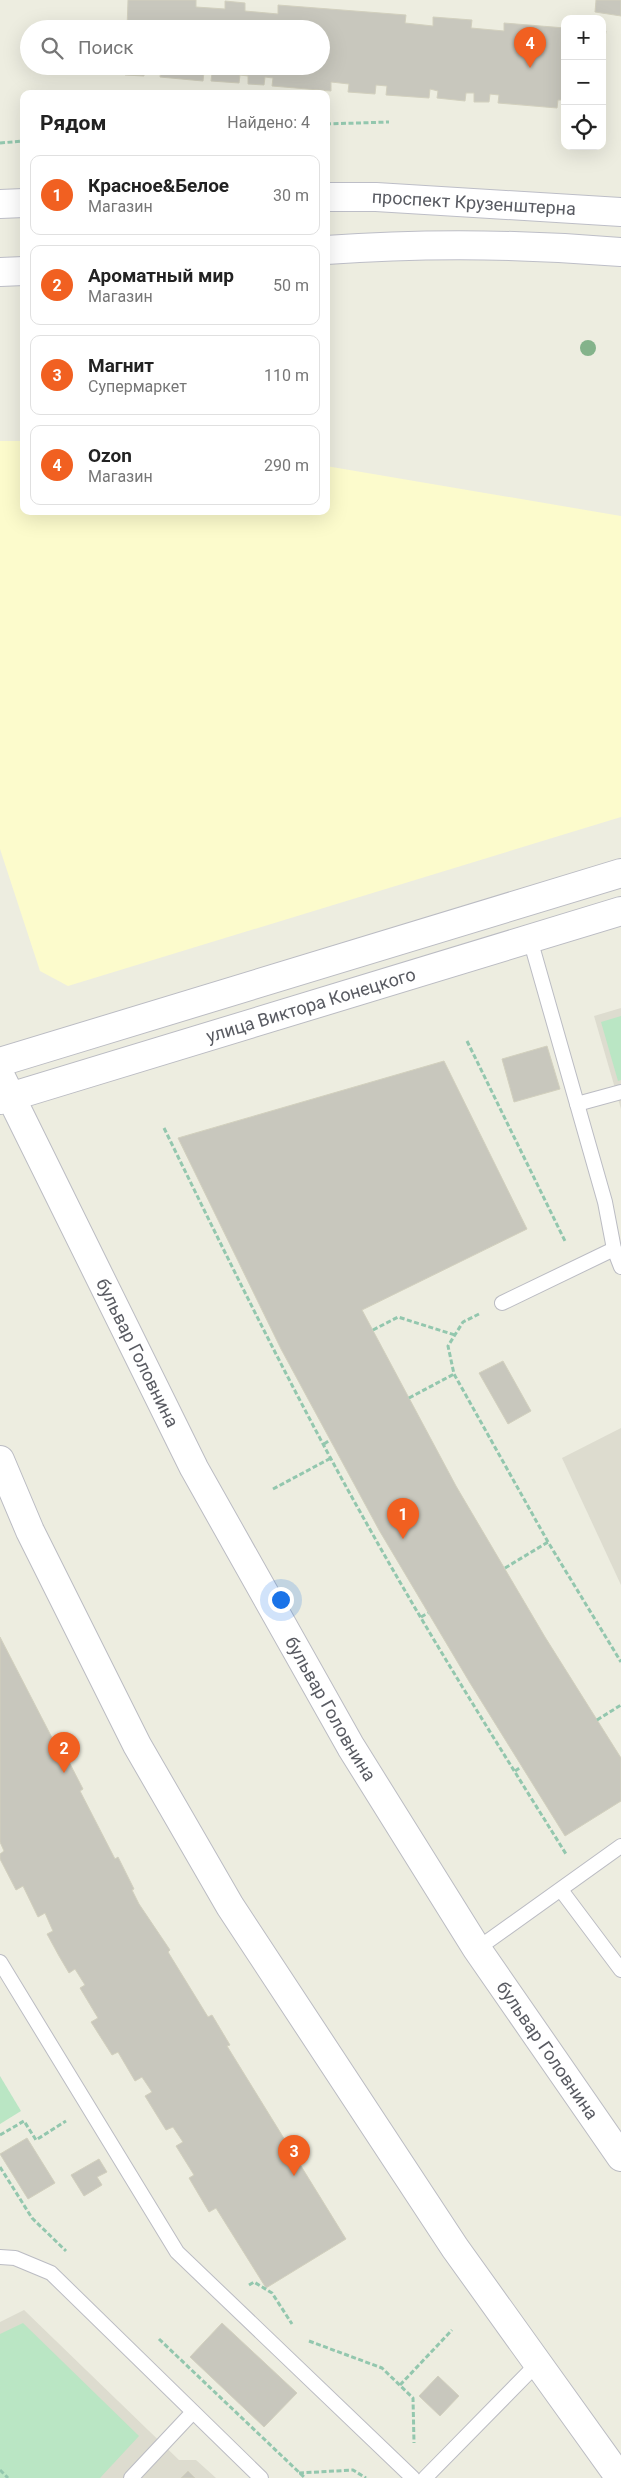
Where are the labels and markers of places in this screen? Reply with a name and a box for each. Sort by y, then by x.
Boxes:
pin: 4 [514,27,546,68]
pin: 1 [387,1498,419,1539]
pin: 2 [48,1732,80,1773]
pin: 3 [278,2135,310,2176]

